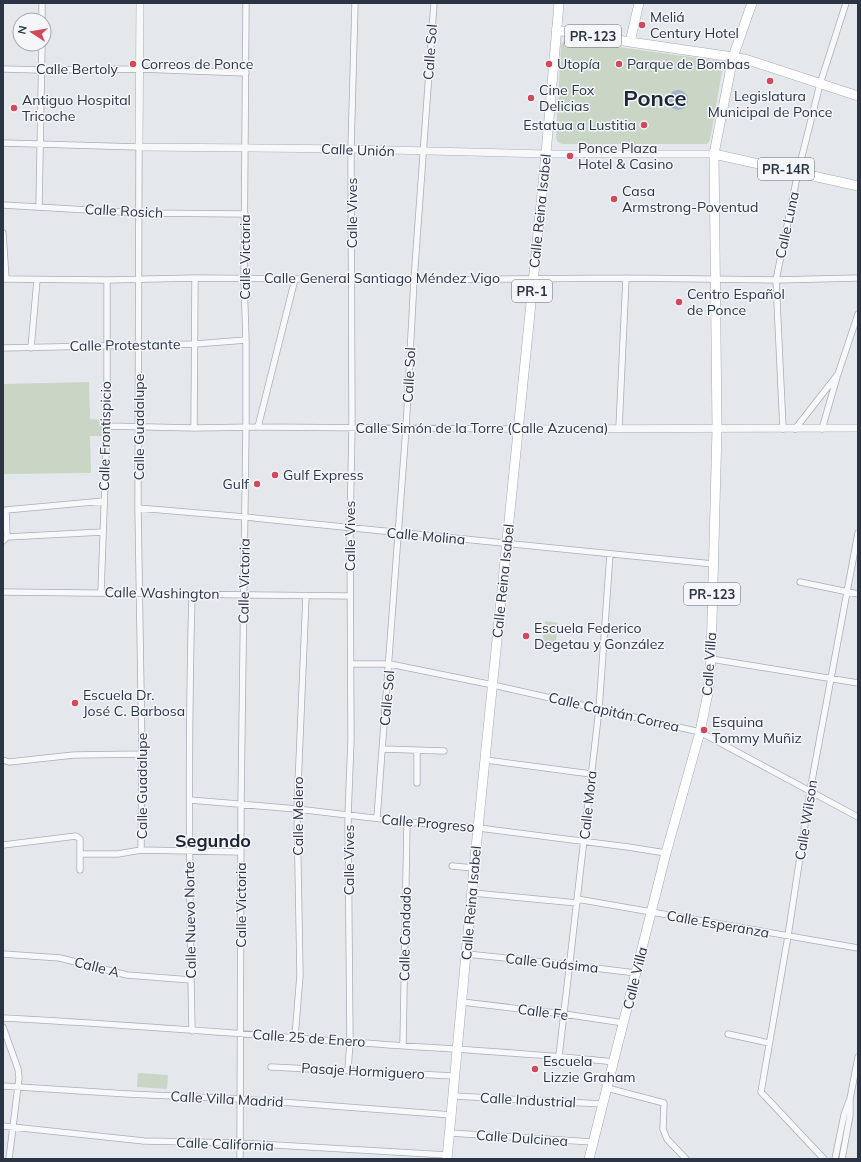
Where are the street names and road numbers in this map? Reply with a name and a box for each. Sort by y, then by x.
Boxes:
street label: Calle Sol [419,24,441,80]
road number: PR-123 [565,25,621,47]
street label: Calle Bertoly [36,60,118,78]
street label: Calle Unión [321,140,395,160]
street label: Calle Reina Isabel [525,153,555,269]
road number: PR-14R [758,158,814,180]
street label: Calle Vives [343,178,361,248]
street label: Calle Luna [771,190,803,260]
street label: Calle Rosich [84,200,164,222]
street label: Calle Victoria [236,214,254,300]
street label: Calle General Santiago Méndez Vigo [264,269,500,287]
road number: PR-1 [512,280,552,302]
street label: Calle Protestante [69,335,181,355]
street label: Calle Sol [399,347,419,403]
street label: Calle Guadalupe [130,374,148,480]
street label: Calle Frontispicio [95,381,115,491]
street label: Calle Simón de la Torre (Calle Azucena) [356,419,608,437]
street label: Calle Vives [341,501,359,571]
street label: Calle Reina Isabel [488,523,518,639]
street label: Calle Molina [386,524,466,548]
street label: Calle Victoria [234,538,254,624]
street label: Calle Washington [104,583,220,603]
road number: PR-123 [684,583,740,605]
street label: Calle Villa [698,632,720,696]
street label: Calle Sol [376,669,398,727]
street label: Calle Capitán Correa [547,688,681,736]
street label: Calle Guadalupe [133,733,151,839]
street label: Calle Mora [575,770,601,840]
street label: Calle Melero [289,776,307,856]
street label: Calle Wilson [791,779,821,861]
street label: Calle Progreso [381,810,475,836]
street label: Calle Vives [340,825,358,895]
street label: Calle Reina Isabel [457,845,485,961]
street label: Calle Nuevo Norte [180,861,200,979]
street label: Calle Victoria [232,862,250,948]
street label: Calle Condado [395,887,415,981]
street label: Calle Esperanza [665,906,771,942]
street label: Calle Villa [619,945,651,1011]
street label: Calle Guásima [505,949,599,977]
street label: Calle A [73,953,122,981]
street label: Calle Fe [517,1000,569,1024]
street label: Calle 25 de Enero [252,1025,366,1051]
street label: Pasaje Hormiguero [301,1059,425,1083]
street label: Calle Villa Madrid [170,1087,284,1111]
street label: Calle Industrial [480,1089,576,1111]
street label: Calle Dulcinea [475,1126,569,1150]
street label: Calle California [176,1133,274,1155]

